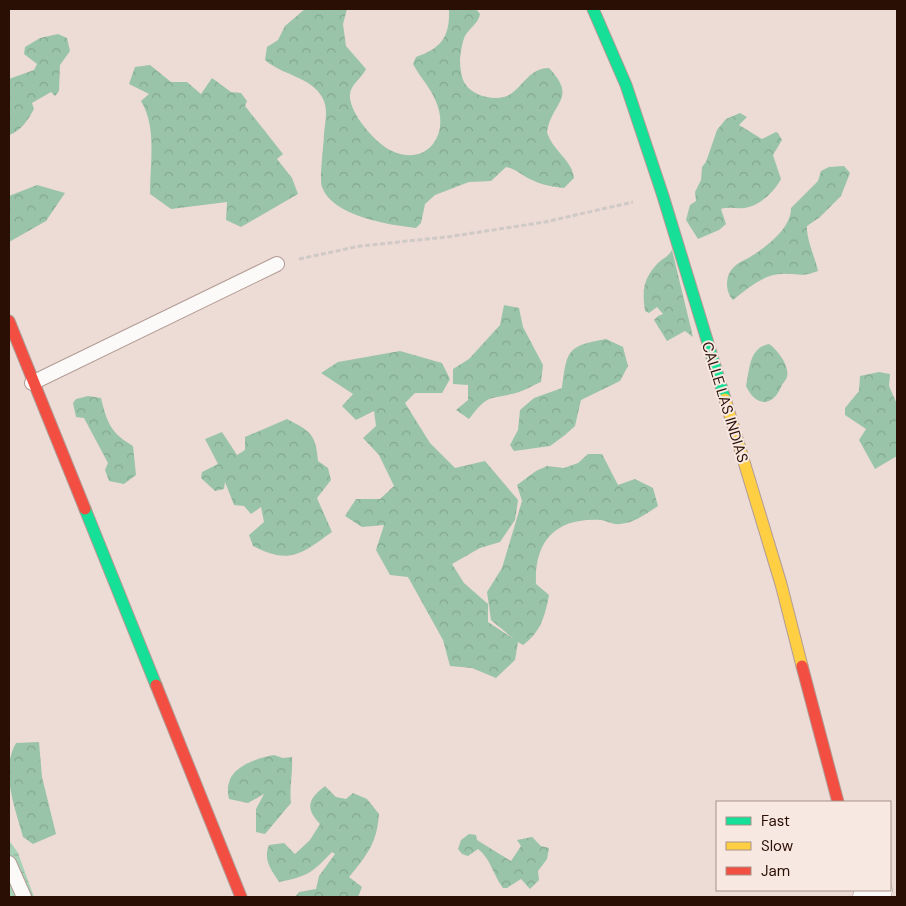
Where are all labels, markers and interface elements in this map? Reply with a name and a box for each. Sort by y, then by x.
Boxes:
street label: CALLE LAS INDIAS [697,339,753,465]
legend [716,801,891,891]
text: Fast [761,811,790,831]
text: Slow [761,836,794,856]
text: Jam [761,861,790,881]

